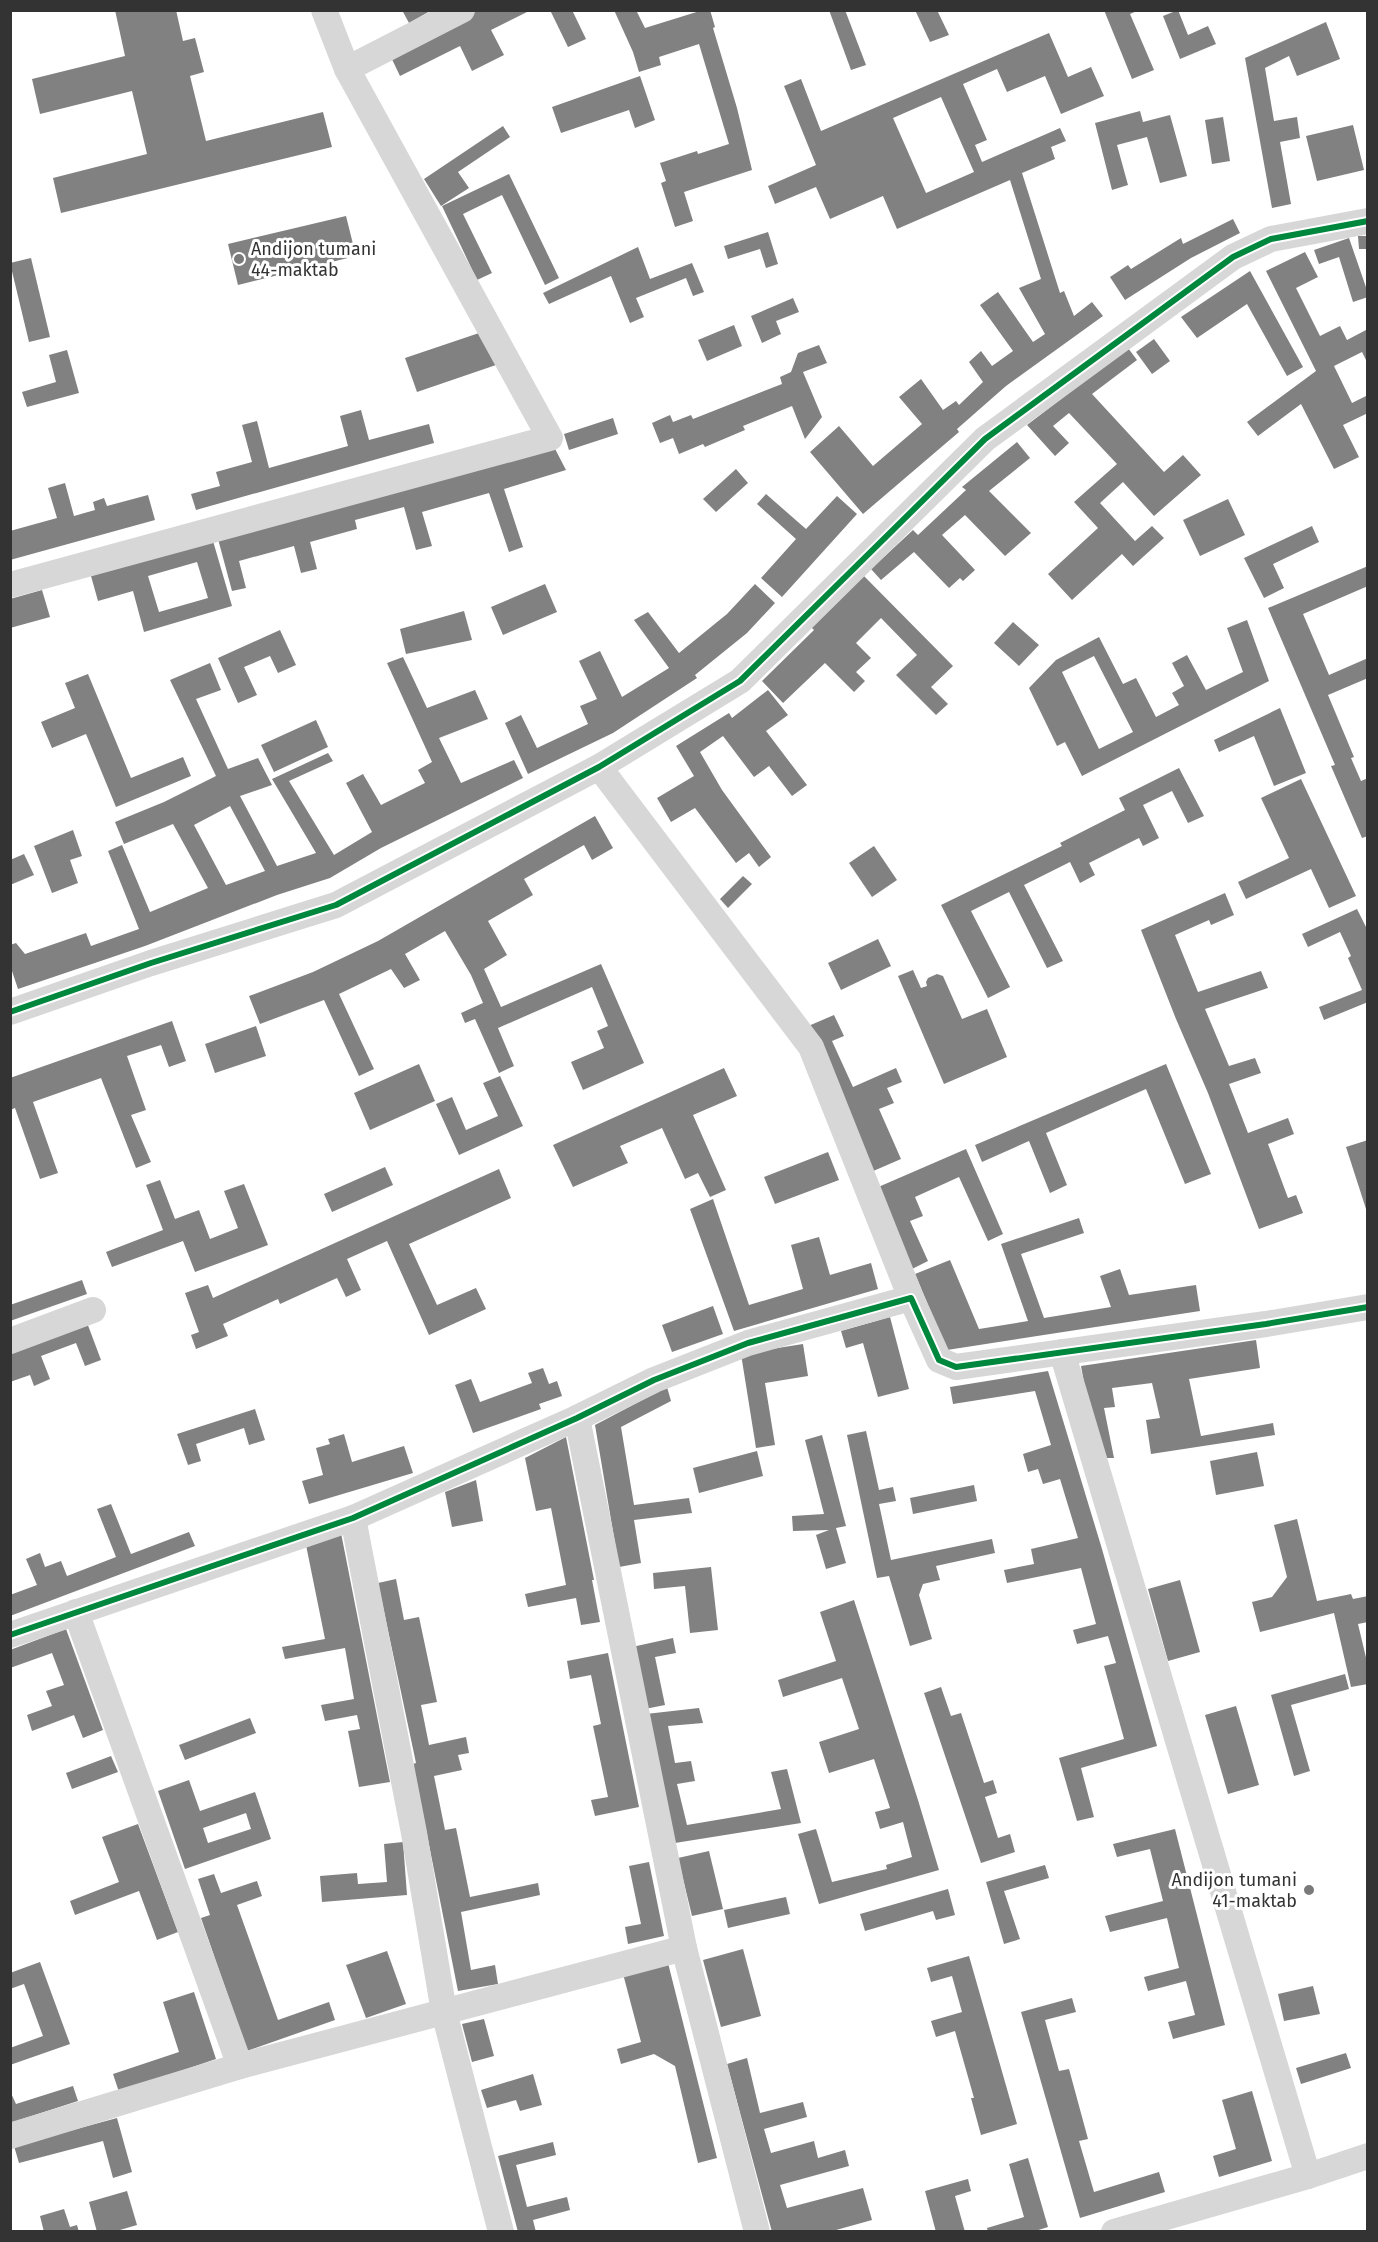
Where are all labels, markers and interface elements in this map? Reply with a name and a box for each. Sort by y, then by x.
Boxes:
place label: Andijon tumani 44-maktab [251,238,376,281]
marker: Andijon tumani 44-maktab [232,252,246,266]
place label: Andijon tumani 41-maktab [1172,1869,1297,1912]
marker: Andijon tumani 41-maktab [1302,1883,1316,1897]

